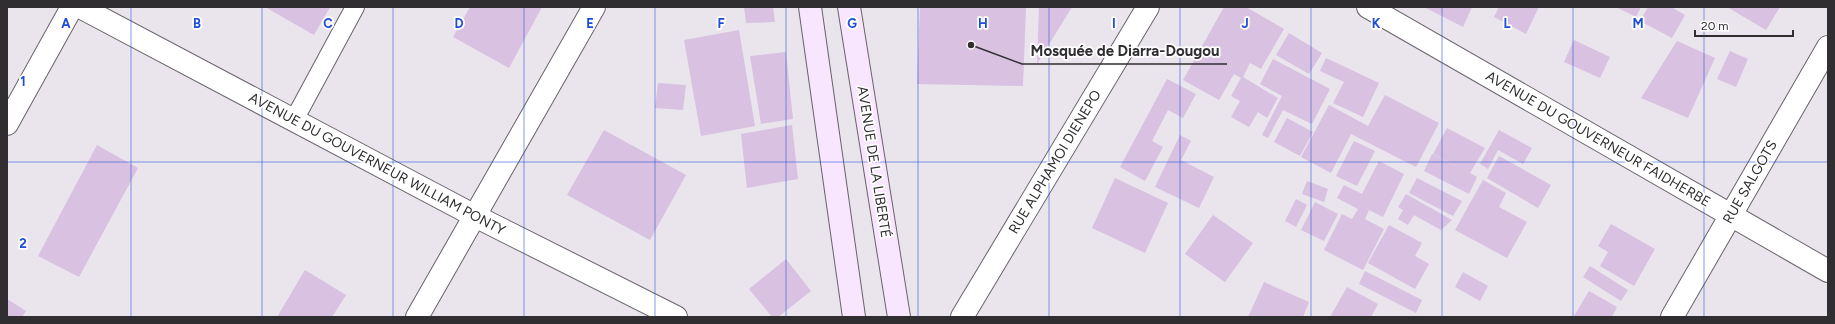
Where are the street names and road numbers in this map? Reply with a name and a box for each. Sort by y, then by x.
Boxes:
street label: AVENUE DU GOUVERNEUR FAIDHERBE [1483,68,1713,210]
street label: AVENUE DE LA LIBERTÉ [854,85,894,239]
street label: RUE ALPHAMOI DIENEPO [1005,87,1105,237]
street label: AVENUE DU GOUVERNEUR WILLIAM PONTY [246,89,509,239]
street label: RUE SALGOTS [1719,137,1781,227]

